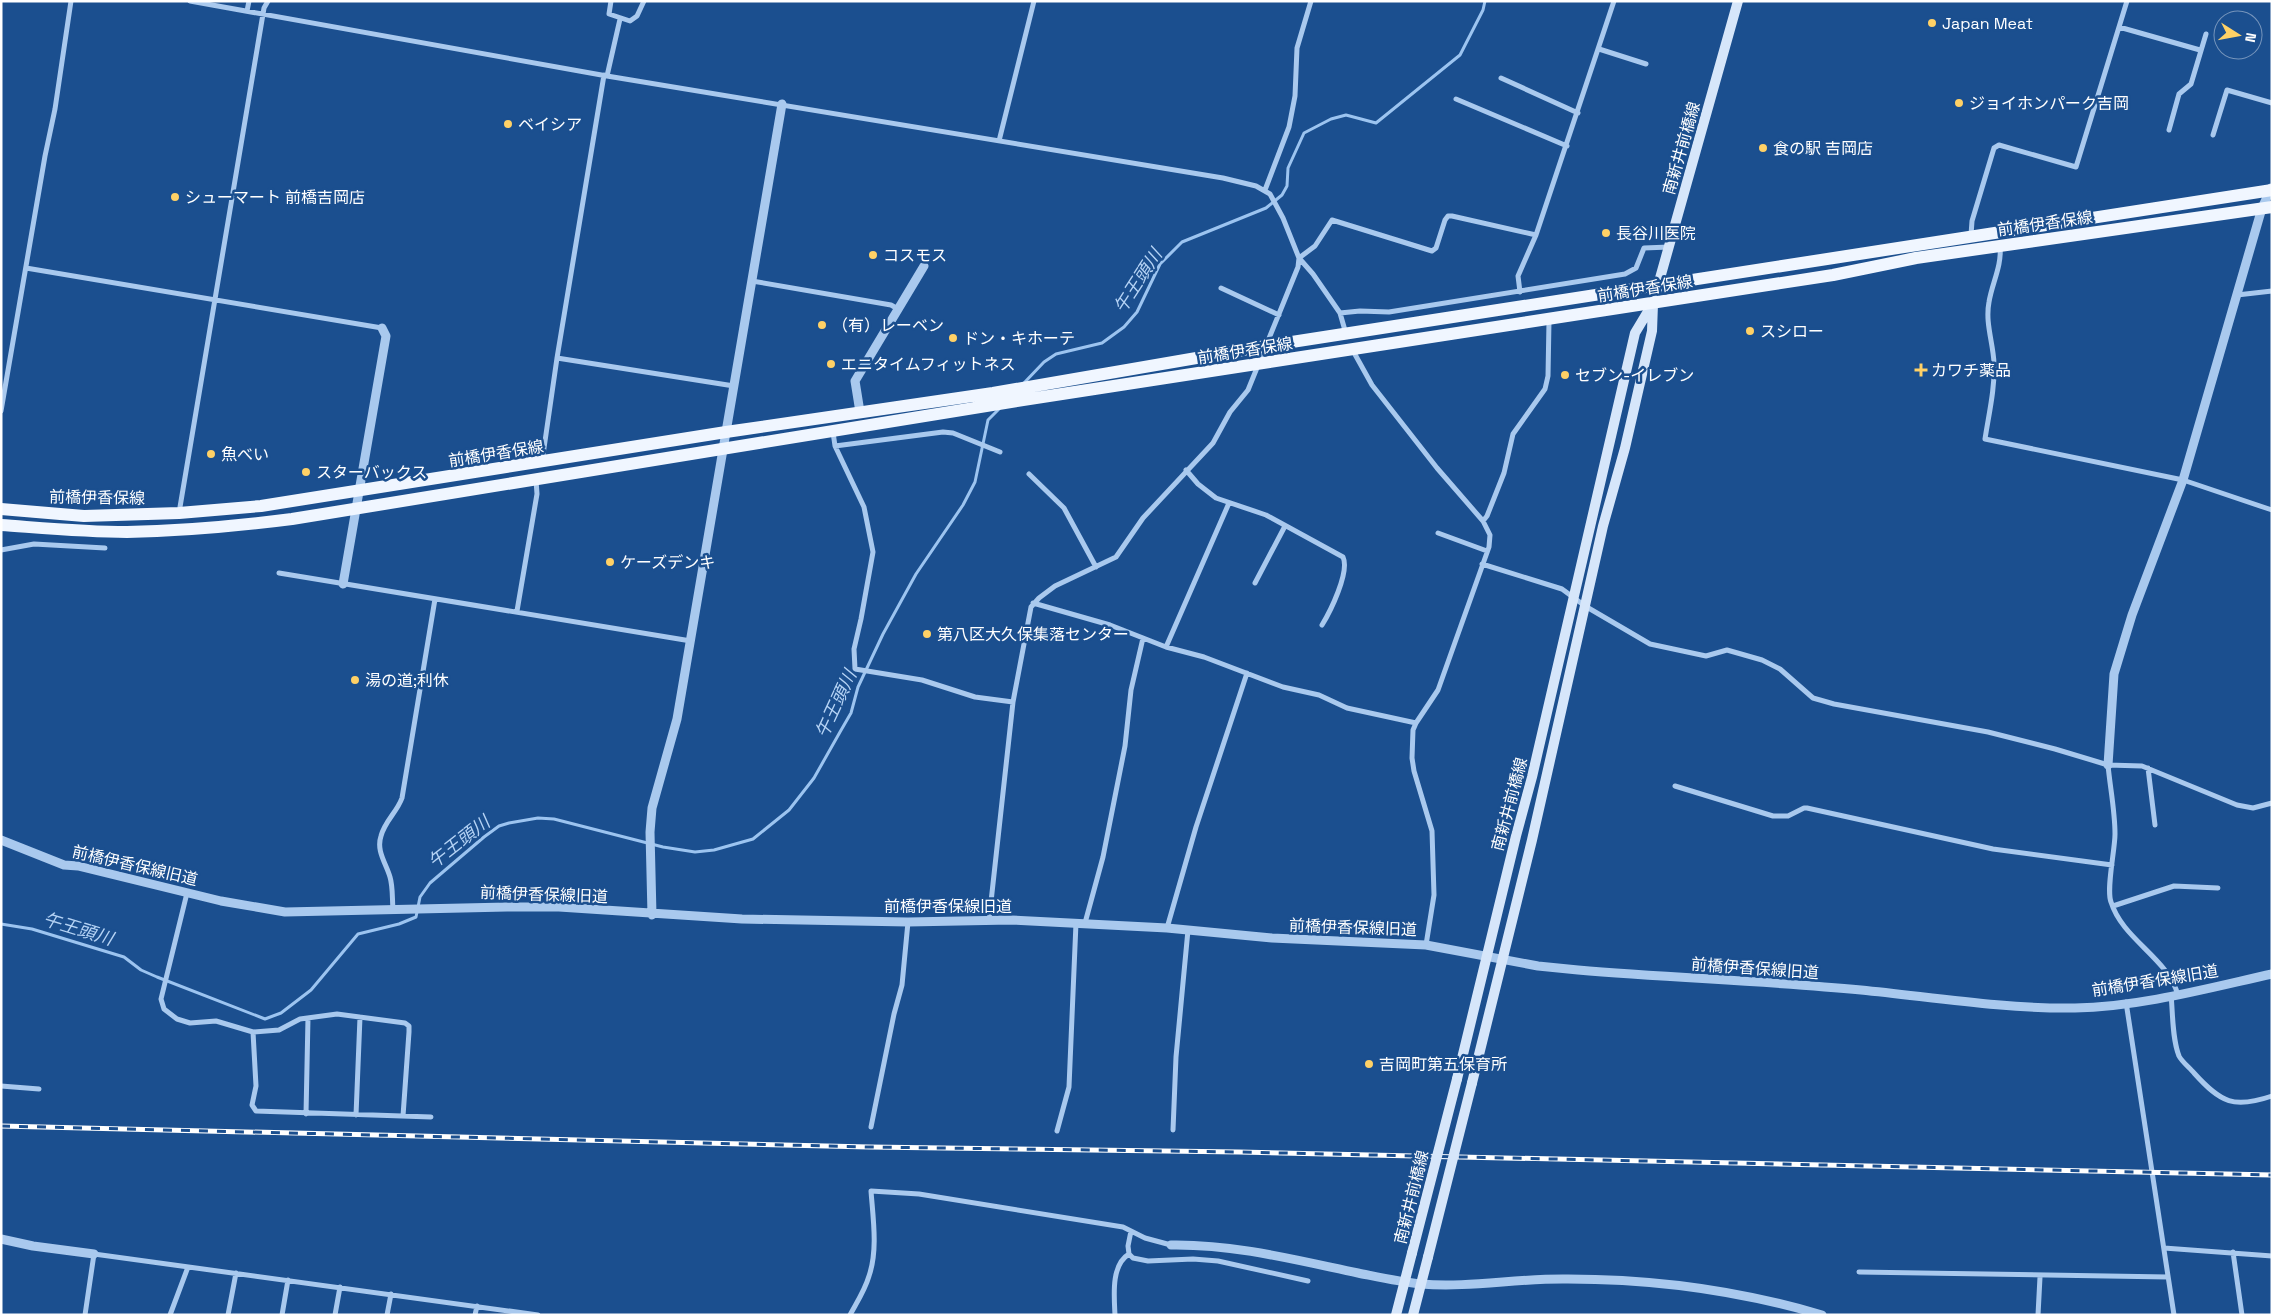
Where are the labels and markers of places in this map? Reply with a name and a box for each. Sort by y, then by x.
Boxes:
place label: Japan Meat [1942,13,2033,34]
marker: Japan Meat [1926,17,1938,29]
place label: ジョイホンパーク吉岡 [1969,93,2129,114]
marker: ジョイホンパーク吉岡 [1953,97,1965,109]
place label: ベイシア [518,114,582,135]
marker: ベイシア [502,118,514,130]
place label: 食の駅 吉岡店 [1773,138,1873,159]
marker: 食の駅 吉岡店 [1757,142,1769,154]
place label: シューマート 前橋吉岡店 [185,187,365,208]
marker: シューマート 前橋吉岡店 [169,191,181,203]
place label: 長谷川医院 [1616,223,1696,244]
marker: 長谷川医院 [1600,227,1612,239]
place label: コスモス [883,245,947,266]
marker: コスモス [867,249,879,261]
place label: （有）レーベン [832,315,944,336]
marker: （有）レーベン [816,319,828,331]
place label: スシロー [1760,321,1824,342]
marker: スシロー [1744,325,1756,337]
place label: ドン・キホーテ [963,328,1075,349]
marker: ドン・キホーテ [947,332,959,344]
place label: エニタイムフィットネス [841,354,1015,375]
marker: エニタイムフィットネス [825,358,837,370]
place label: カワチ薬品 [1931,360,2011,381]
marker: カワチ薬品 [1915,364,1927,376]
place label: セブン-イレブン [1575,365,1694,386]
marker: セブン-イレブン [1559,369,1571,381]
place label: 魚べい [221,444,269,465]
marker: 魚べい [205,448,217,460]
place label: スターバックス [316,462,427,483]
marker: スターバックス [300,466,312,478]
place label: ケーズデンキ [620,552,715,573]
marker: ケーズデンキ [604,556,616,568]
place label: 第八区大久保集落センター [937,624,1129,645]
marker: 第八区大久保集落センター [921,628,933,640]
place label: 湯の道;利休 [365,670,449,691]
marker: 湯の道;利休 [349,674,361,686]
place label: 吉岡町第五保育所 [1379,1054,1507,1075]
marker: 吉岡町第五保育所 [1363,1058,1375,1070]

